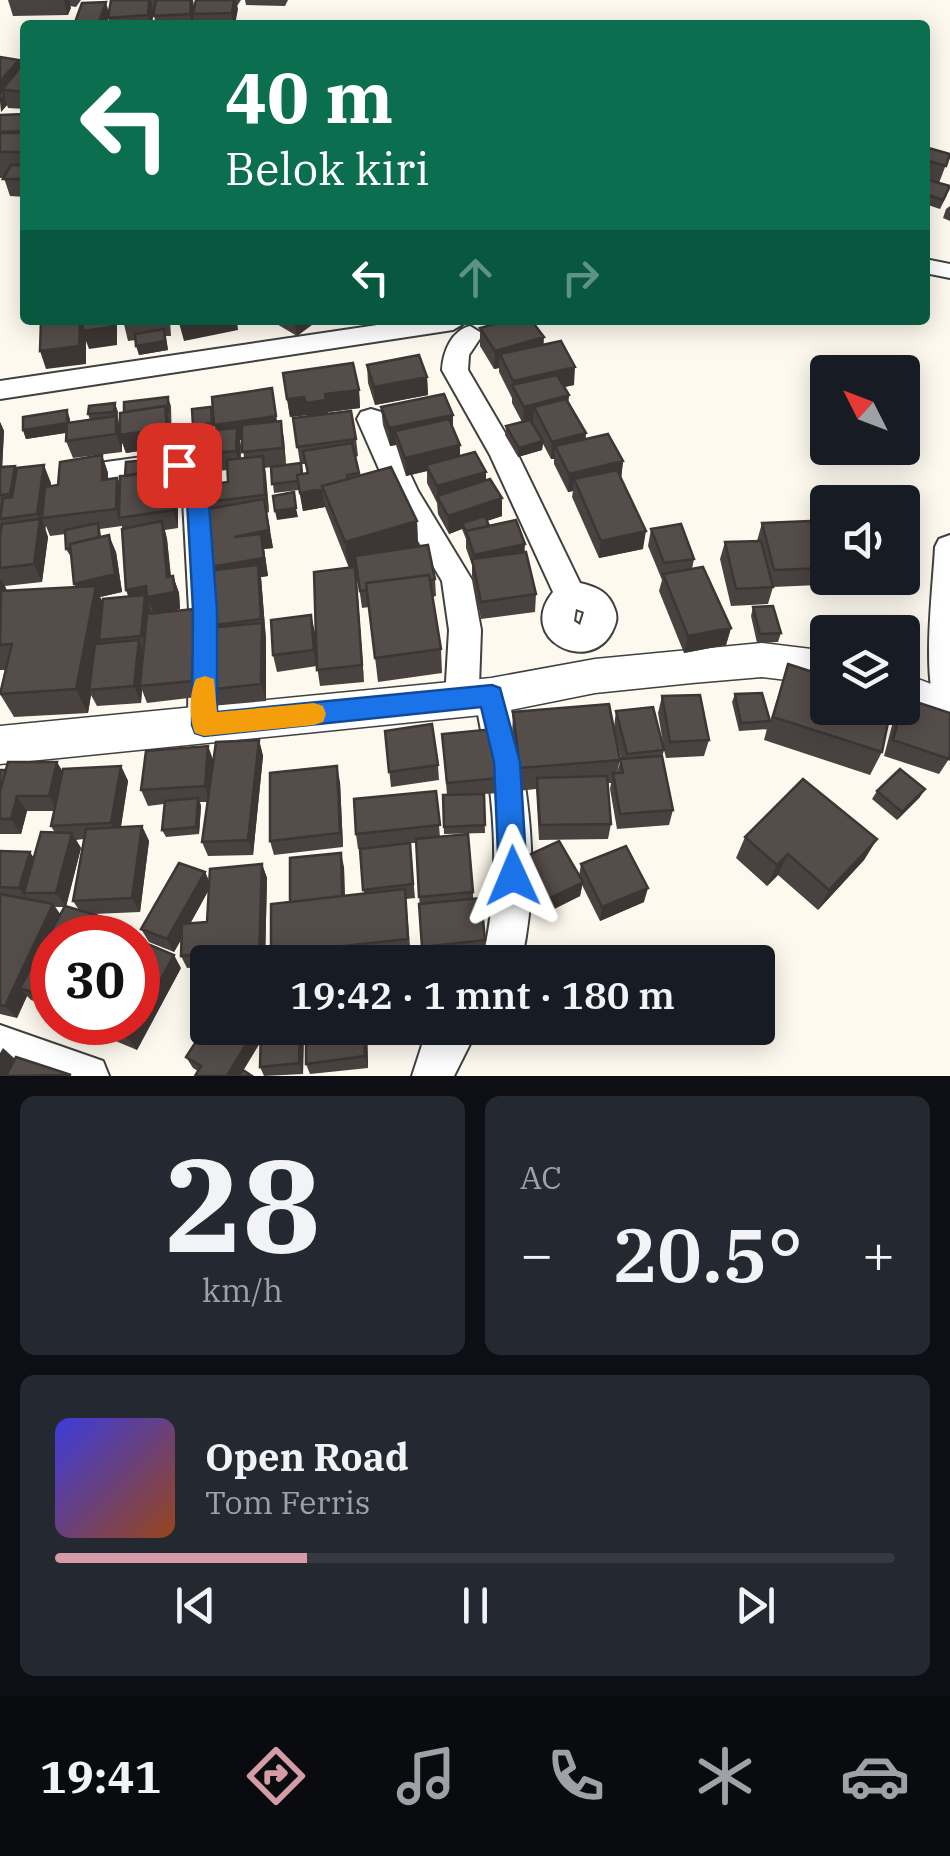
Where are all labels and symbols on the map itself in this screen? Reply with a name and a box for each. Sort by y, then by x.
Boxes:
north arrow [810,355,920,465]
pin [137,423,222,508]
position arrow [461,824,565,928]
speed limit sign: 30 [30,915,160,1045]

